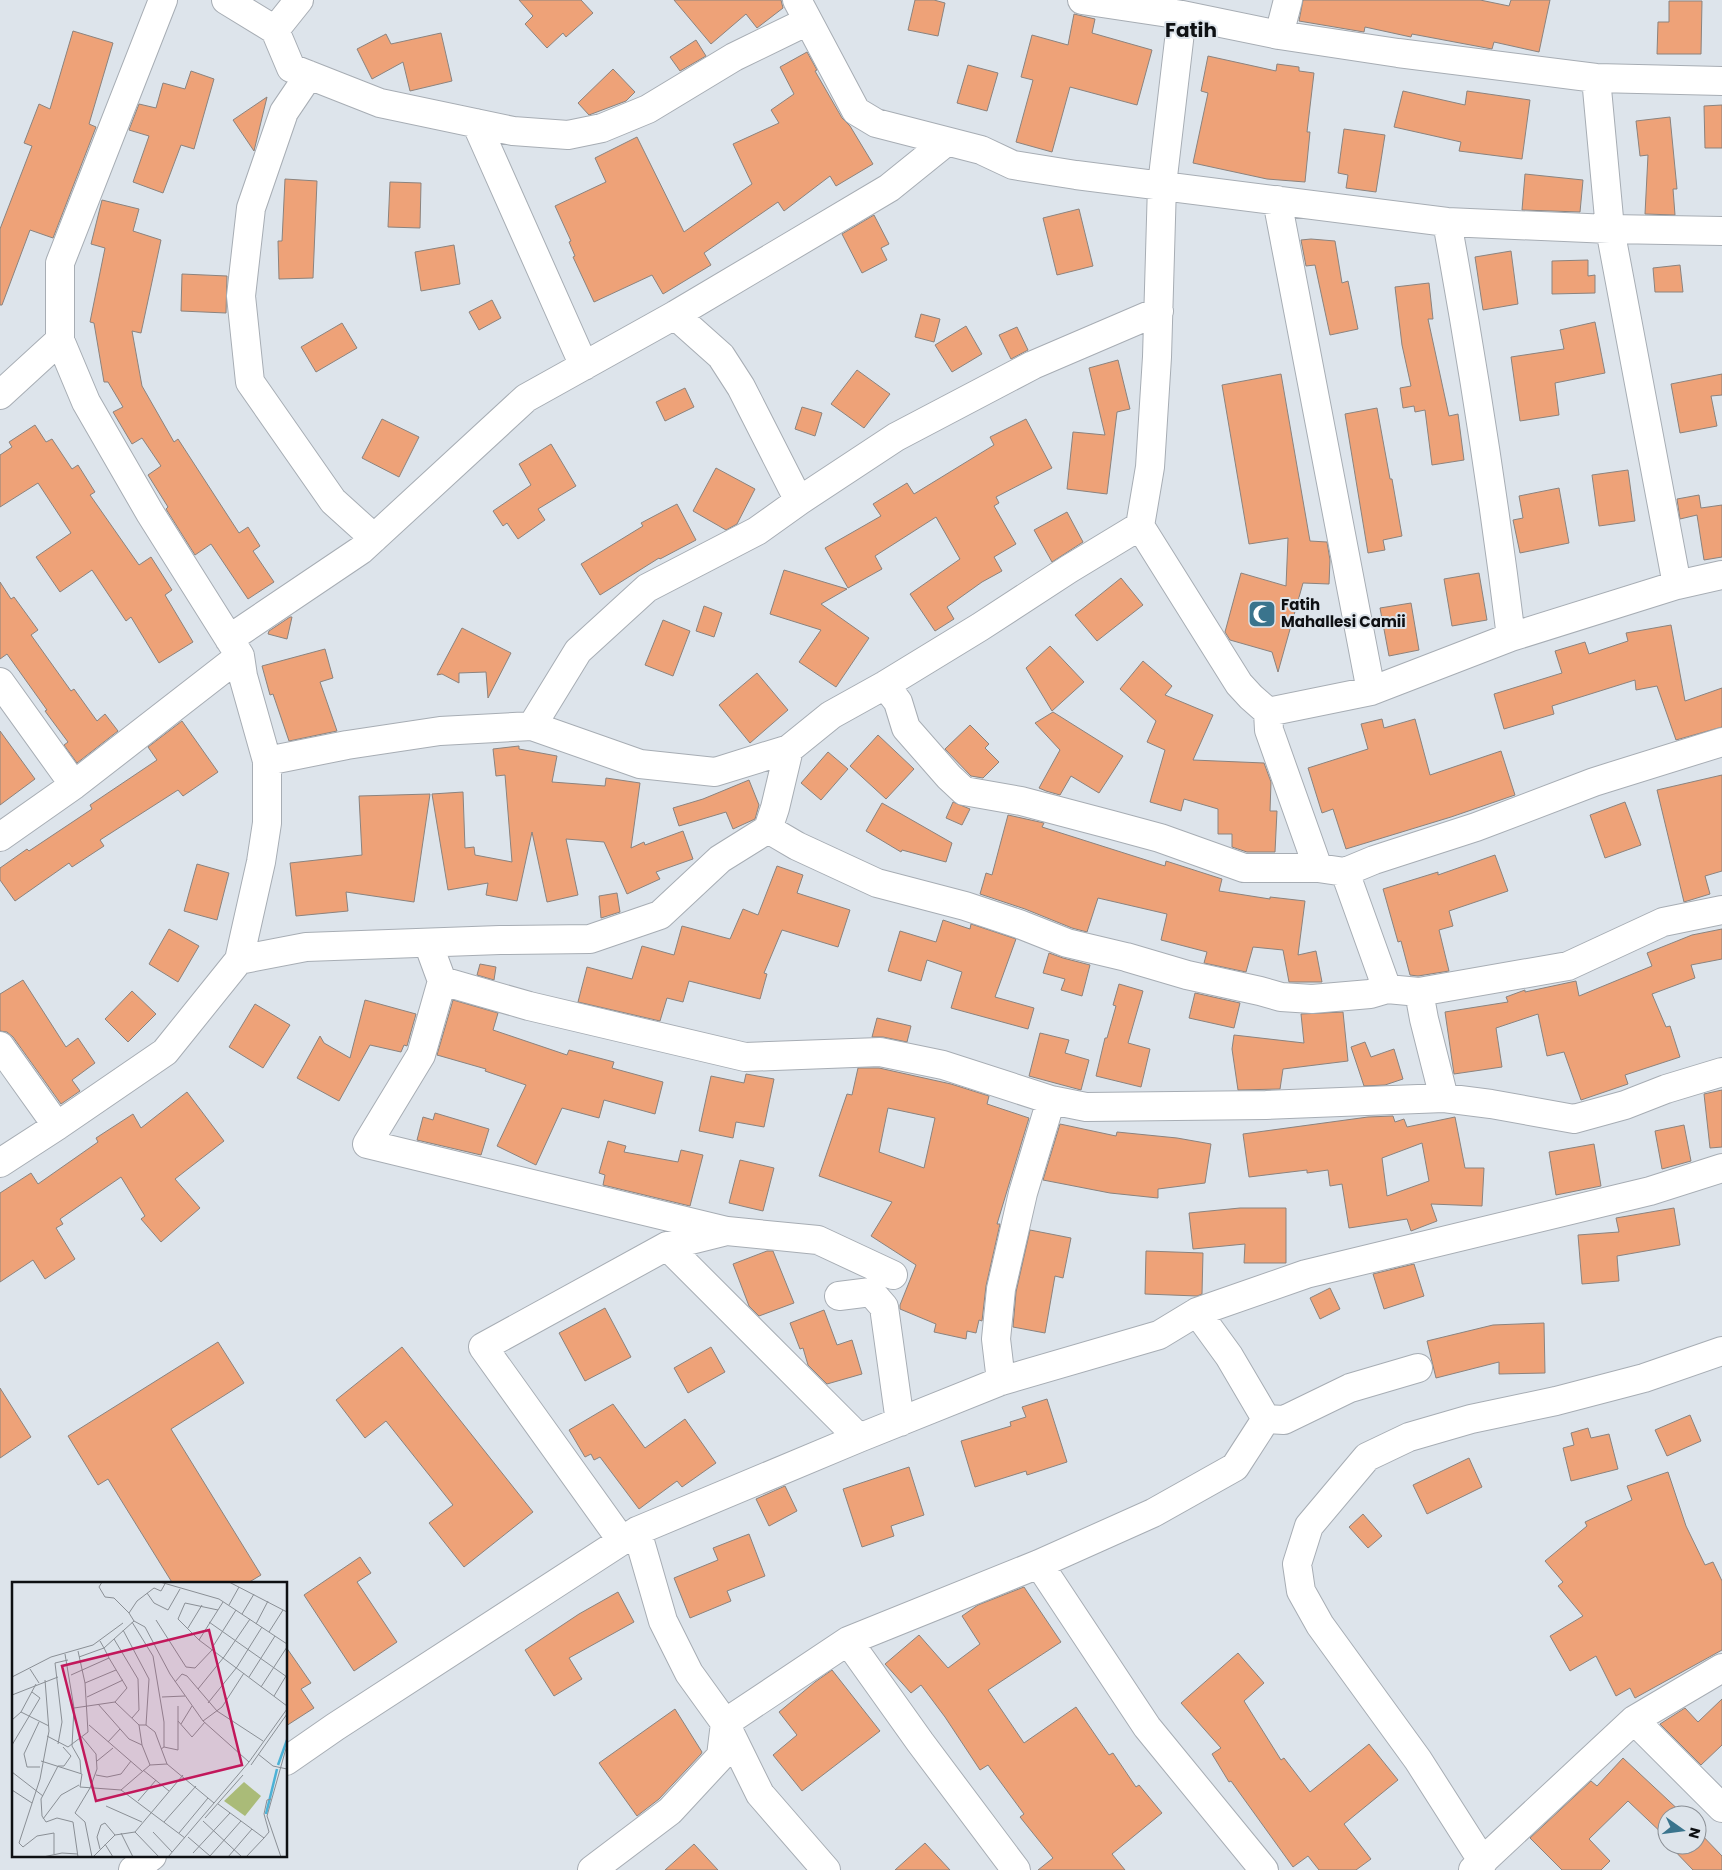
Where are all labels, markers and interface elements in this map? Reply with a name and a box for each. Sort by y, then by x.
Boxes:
district label: Fatih [1165,16,1217,44]
place label: Fatih Mahallesi Camii [1281,594,1406,632]
mosque icon: Fatih Mahallesi Camii [1247,599,1277,629]
inset map [12,1582,288,1858]
north arrow [1657,1805,1707,1855]
text: N [1684,1826,1706,1841]

